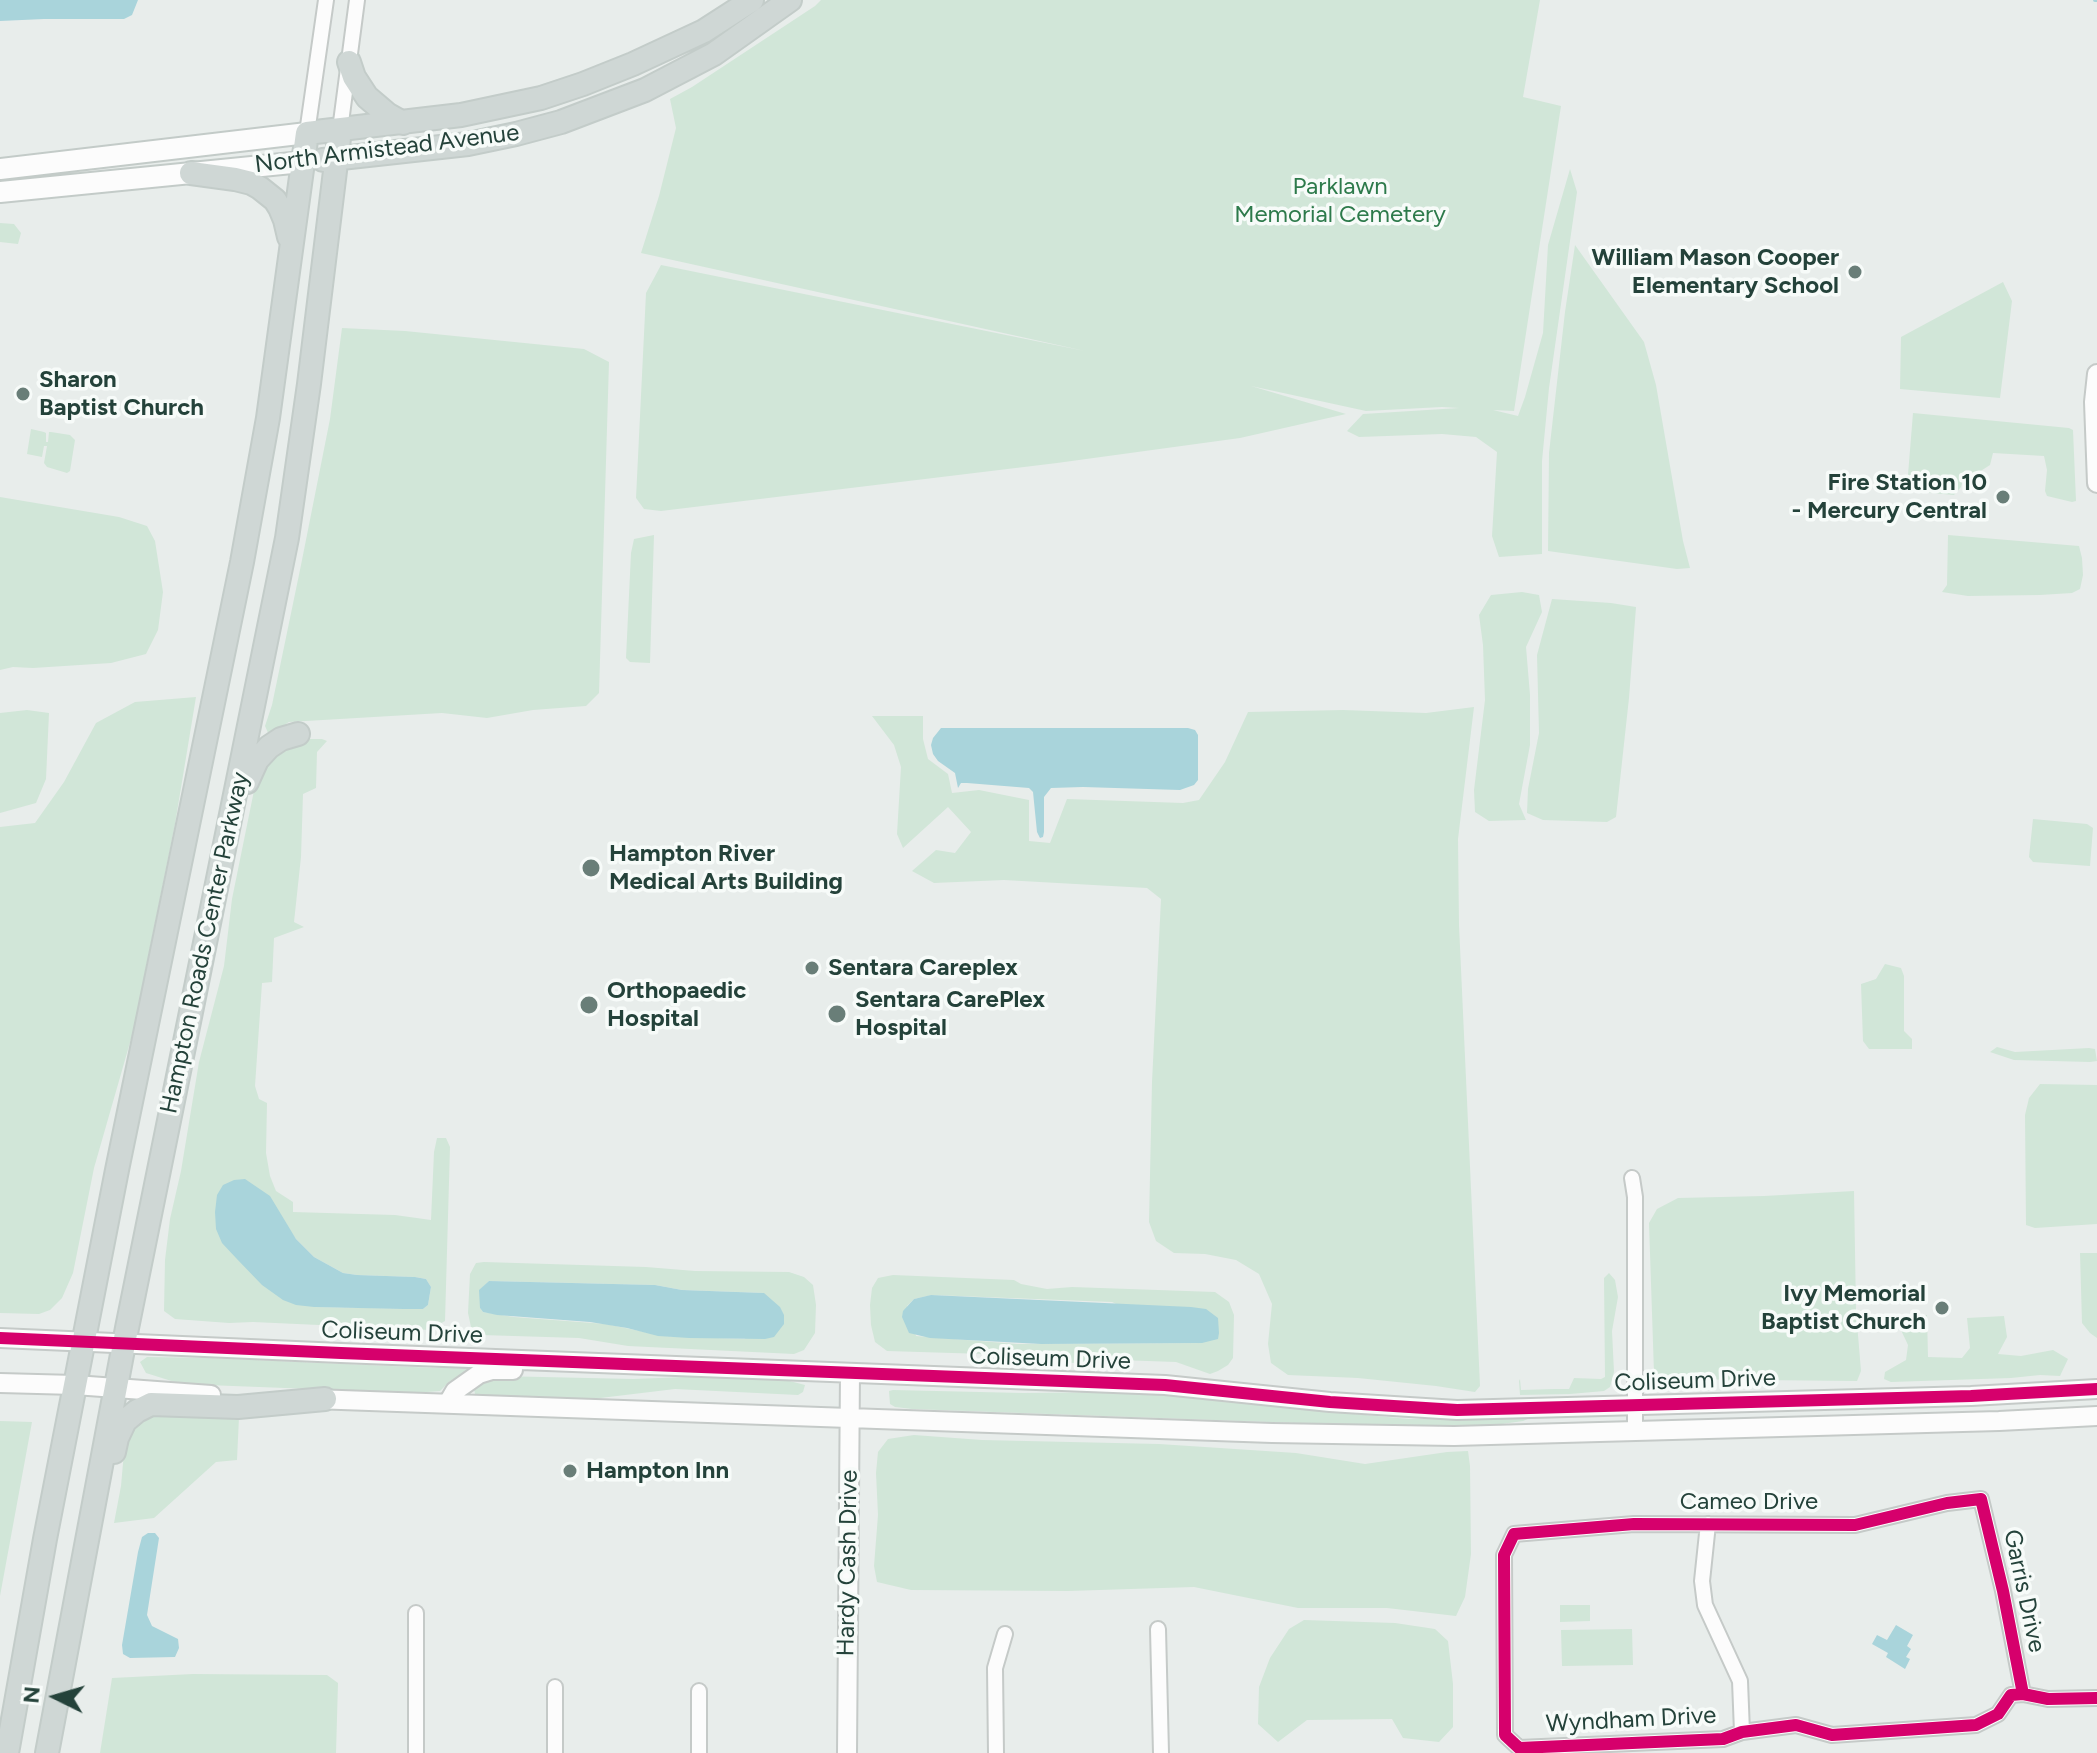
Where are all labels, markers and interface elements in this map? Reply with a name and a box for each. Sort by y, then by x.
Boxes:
street label: North Armistead Avenue [253,118,521,180]
park label: Parklawn Memorial Cemetery [1234,173,1446,229]
place label: William Mason Cooper Elementary School [1592,244,1839,300]
marker: William Mason Cooper Elementary School [1846,263,1864,281]
place label: Sharon Baptist Church [39,366,204,422]
marker: Sharon Baptist Church [14,385,32,403]
place label: Fire Station 10 - Mercury Central [1791,469,1987,525]
marker: Fire Station 10 - Mercury Central [1994,488,2012,506]
street label: Hampton Roads Center Parkway [155,770,255,1116]
place label: Hampton River Medical Arts Building [609,840,843,896]
marker: Hampton River Medical Arts Building [580,857,602,879]
place label: Sentara Careplex [828,954,1018,982]
marker: Sentara Careplex [803,959,821,977]
place label: Orthopaedic Hospital [607,977,746,1033]
place label: Sentara CarePlex Hospital [855,986,1045,1042]
marker: Orthopaedic Hospital [578,994,600,1016]
marker: Sentara CarePlex Hospital [826,1003,848,1025]
place label: Ivy Memorial Baptist Church [1761,1280,1926,1336]
marker: Ivy Memorial Baptist Church [1933,1299,1951,1317]
street label: Coliseum Drive [321,1316,483,1350]
street label: Coliseum Drive [969,1342,1131,1376]
street label: Coliseum Drive [1614,1364,1776,1398]
place label: Hampton Inn [586,1457,729,1485]
marker: Hampton Inn [561,1462,579,1480]
street label: Hardy Cash Drive [832,1469,864,1657]
street label: Cameo Drive [1680,1488,1818,1516]
street label: Garris Drive [1997,1527,2051,1655]
north arrow [16,1657,96,1737]
text: N [17,1685,46,1705]
street label: Wyndham Drive [1545,1701,1717,1739]

